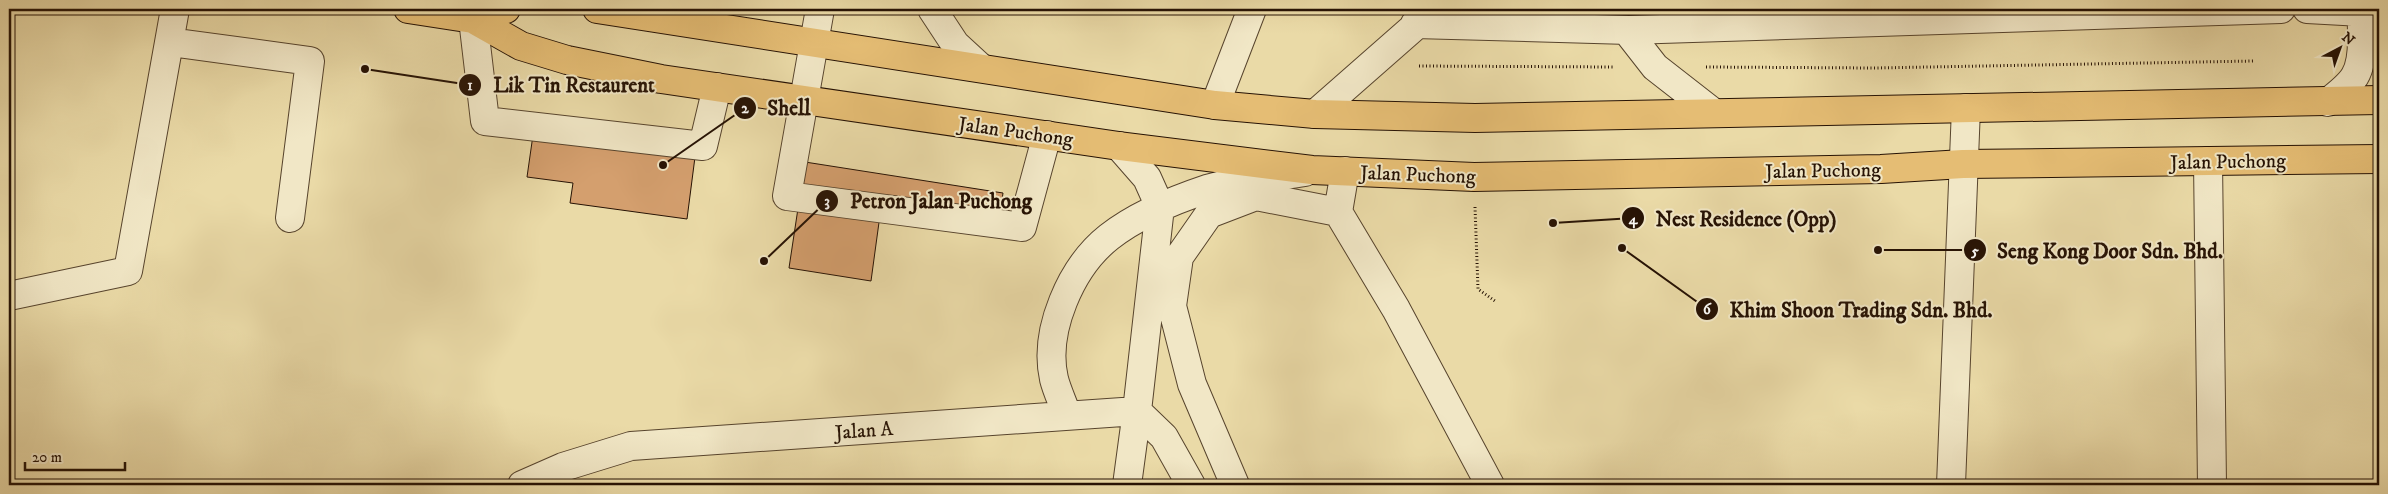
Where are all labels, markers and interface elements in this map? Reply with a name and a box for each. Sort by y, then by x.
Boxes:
north arrow [2316,22,2366,72]
text: N [2338,28,2358,50]
callout: Lik Tin Restaurent [458,67,664,103]
text: Lik Tin Restaurent [493,73,655,99]
text: 1 [467,76,473,95]
callout: Shell [732,90,821,126]
text: Shell [767,96,811,122]
text: 2 [741,99,749,118]
street label: Jalan Puchong [955,112,1075,153]
street label: Jalan Puchong [2168,149,2286,176]
street label: Jalan Puchong [1763,158,1881,185]
street label: Jalan Puchong [1358,161,1476,190]
callout: Petron Jalan Puchong [815,183,1042,219]
text: Petron Jalan Puchong [850,189,1033,215]
text: 3 [824,192,830,211]
callout: Nest Residence (Opp) [1621,200,1847,236]
text: Nest Residence (Opp) [1655,207,1837,233]
text: 4 [1628,210,1639,229]
callout: Seng Kong Door Sdn. Bhd. [1962,232,2233,268]
text: Seng Kong Door Sdn. Bhd. [1997,239,2223,265]
text: 5 [1970,242,1979,261]
callout: Khim Shoon Trading Sdn. Bhd. [1694,291,2002,327]
text: Khim Shoon Trading Sdn. Bhd. [1729,298,1993,324]
text: 6 [1703,300,1712,319]
street label: Jalan A [832,417,894,446]
scale bar [25,439,125,471]
text: 20 m [32,448,62,467]

